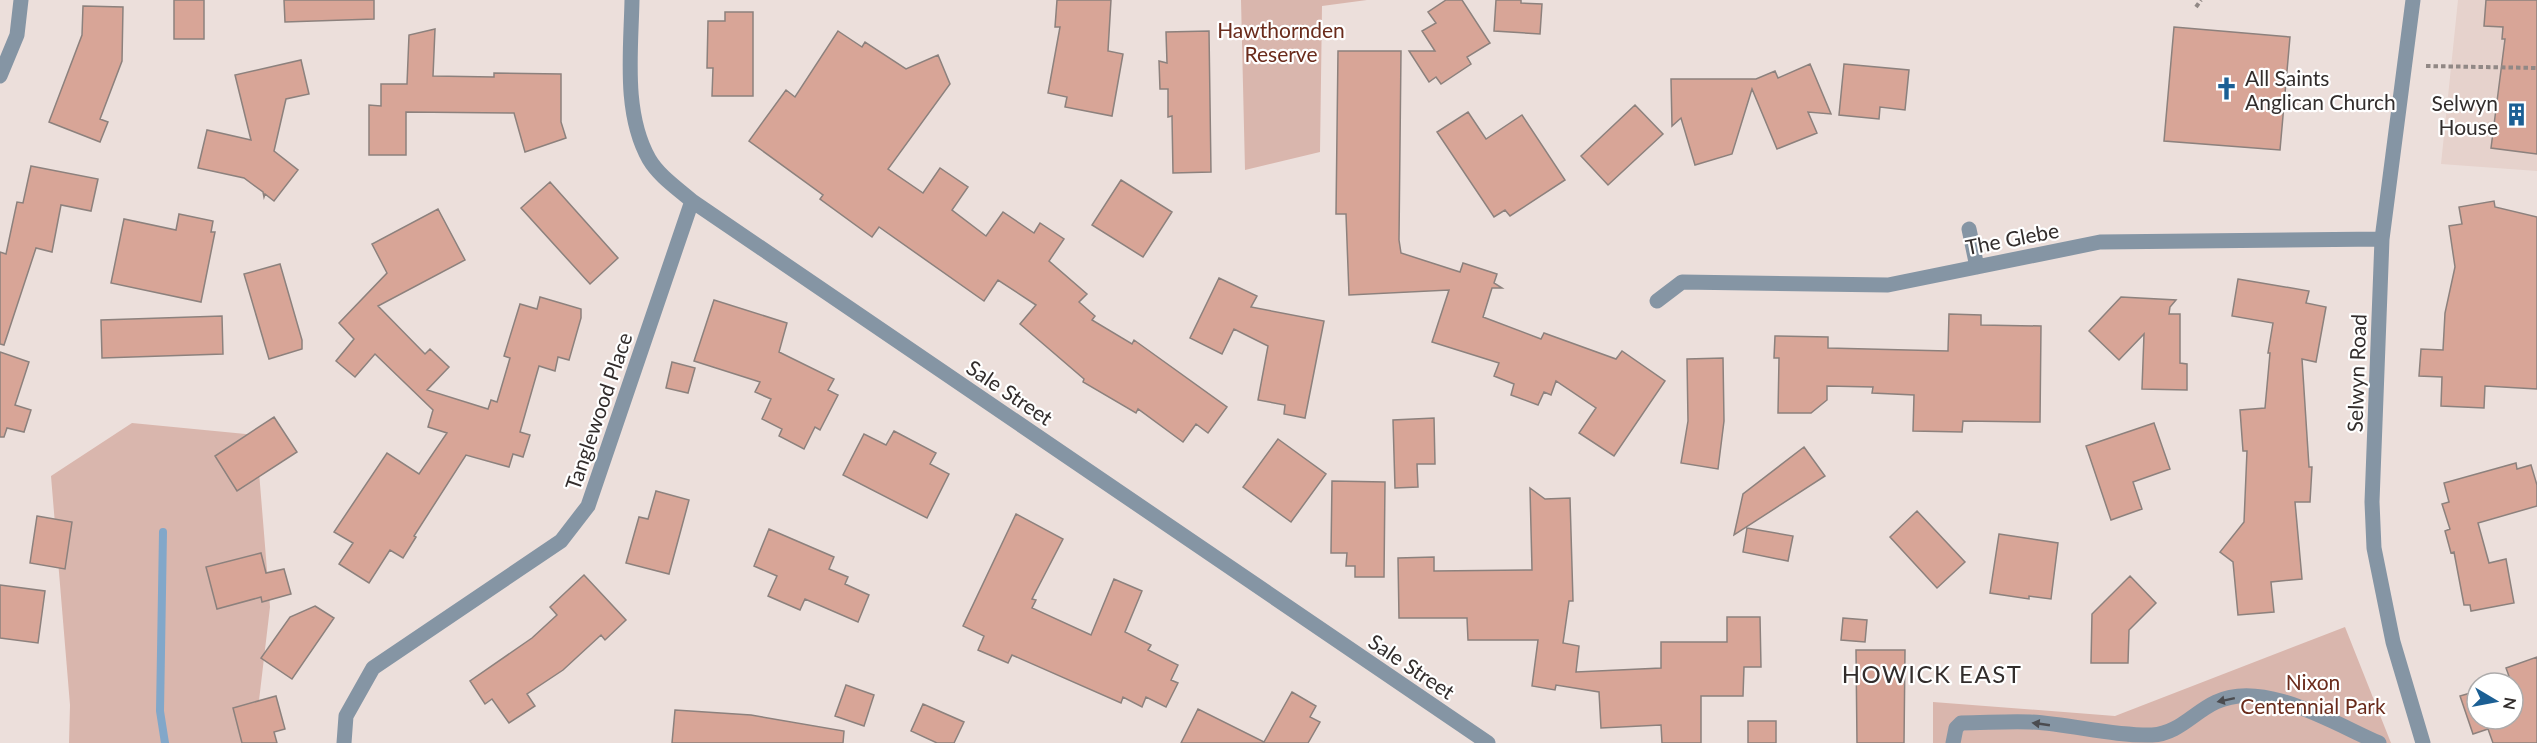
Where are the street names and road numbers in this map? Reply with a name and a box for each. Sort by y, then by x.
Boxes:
street label: The Glebe [1963,217,2061,259]
street label: Selwyn Road [2341,313,2371,433]
street label: Tanglewood Place [559,329,637,493]
street label: Sale Street [962,354,1058,430]
street label: Sale Street [1364,628,1460,704]

